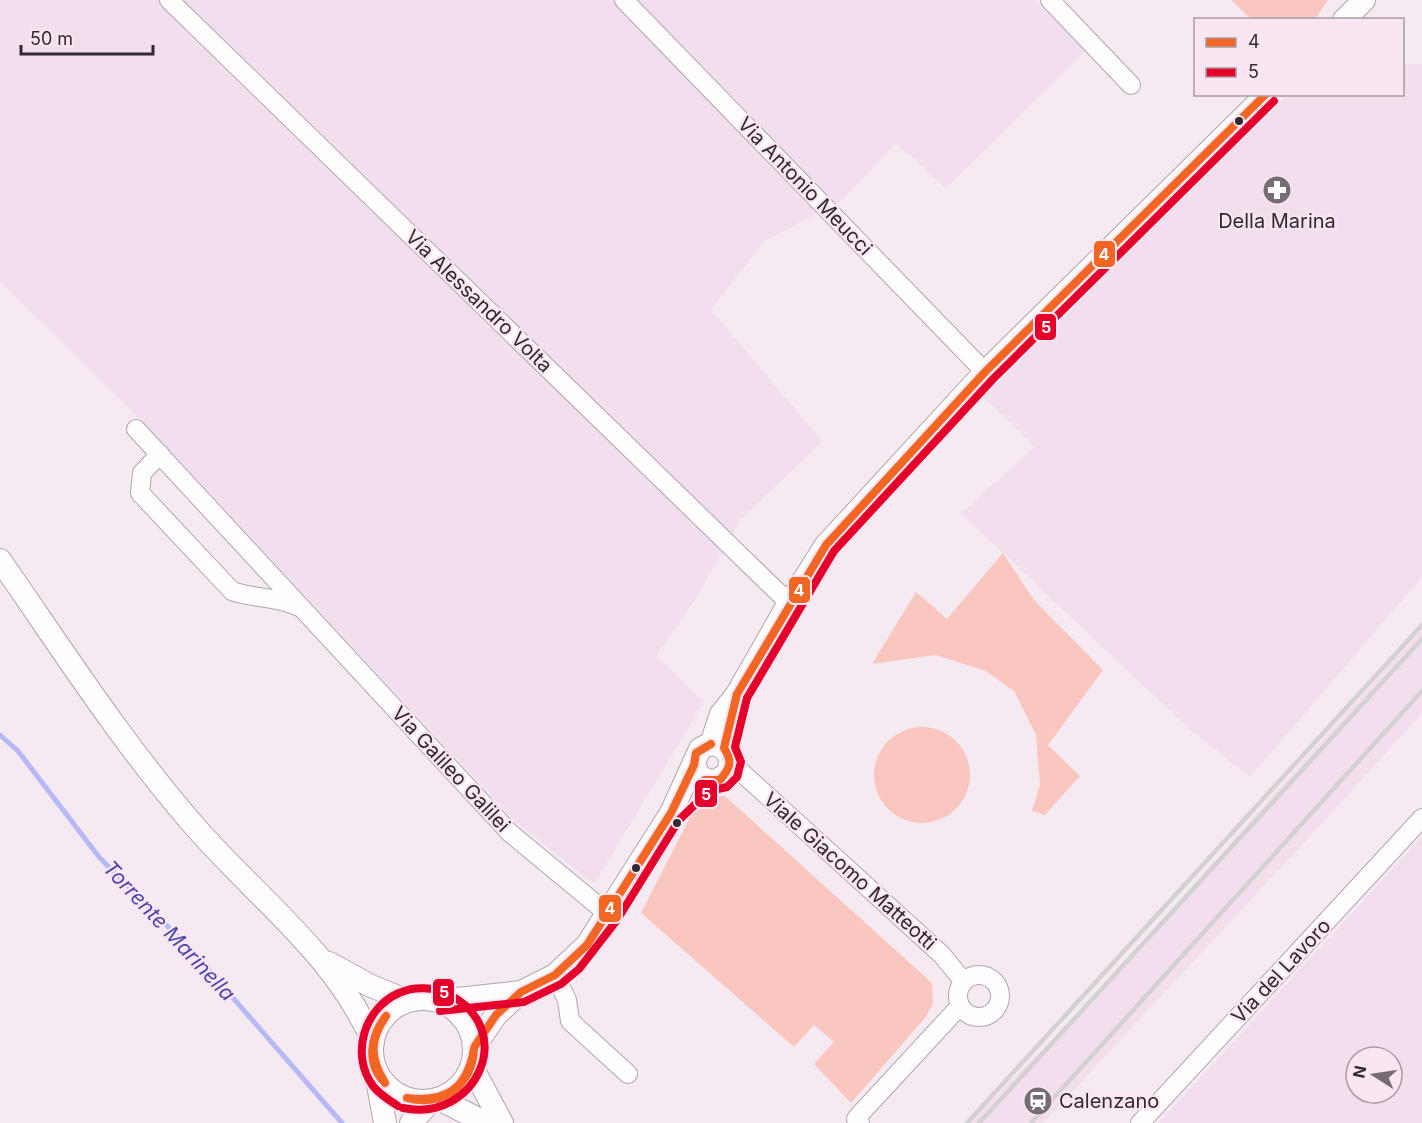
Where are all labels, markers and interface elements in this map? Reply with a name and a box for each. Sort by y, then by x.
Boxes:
scale bar [21,18,153,56]
legend [1194,18,1404,96]
text: 50 m [30,28,73,49]
text: 4 [1248,31,1260,52]
text: 5 [1248,61,1259,82]
street label: Via Antonio Meucci [733,112,877,260]
unlabelled marker [1233,115,1245,127]
pharmacy icon: Della Marina [1261,174,1293,206]
place label: Della Marina [1218,209,1336,233]
street label: Via Alessandro Volta [401,225,557,377]
line badge: 4 [1093,240,1116,268]
text: 4 [1099,244,1110,264]
line badge: 5 [1034,313,1057,341]
text: 5 [1041,317,1051,337]
line badge: 4 [788,576,811,604]
text: 4 [794,580,805,600]
street label: Via Galileo Galilei [387,701,515,837]
line badge: 5 [694,779,718,808]
text: 5 [701,784,711,804]
street label: Viale Giacomo Matteotti [759,787,941,955]
unlabelled marker [671,817,683,829]
water label: Torrente Marinella [98,855,241,1006]
unlabelled marker [630,862,642,874]
line badge: 4 [598,894,622,923]
text: 4 [605,898,616,918]
street label: Via del Lavoro [1226,914,1336,1028]
line badge: 5 [432,978,455,1007]
text: 5 [439,982,449,1002]
north arrow [1344,1045,1404,1105]
text: N [1348,1064,1370,1080]
station icon: Calenzano [1022,1085,1054,1117]
place label: Calenzano [1059,1089,1159,1113]

